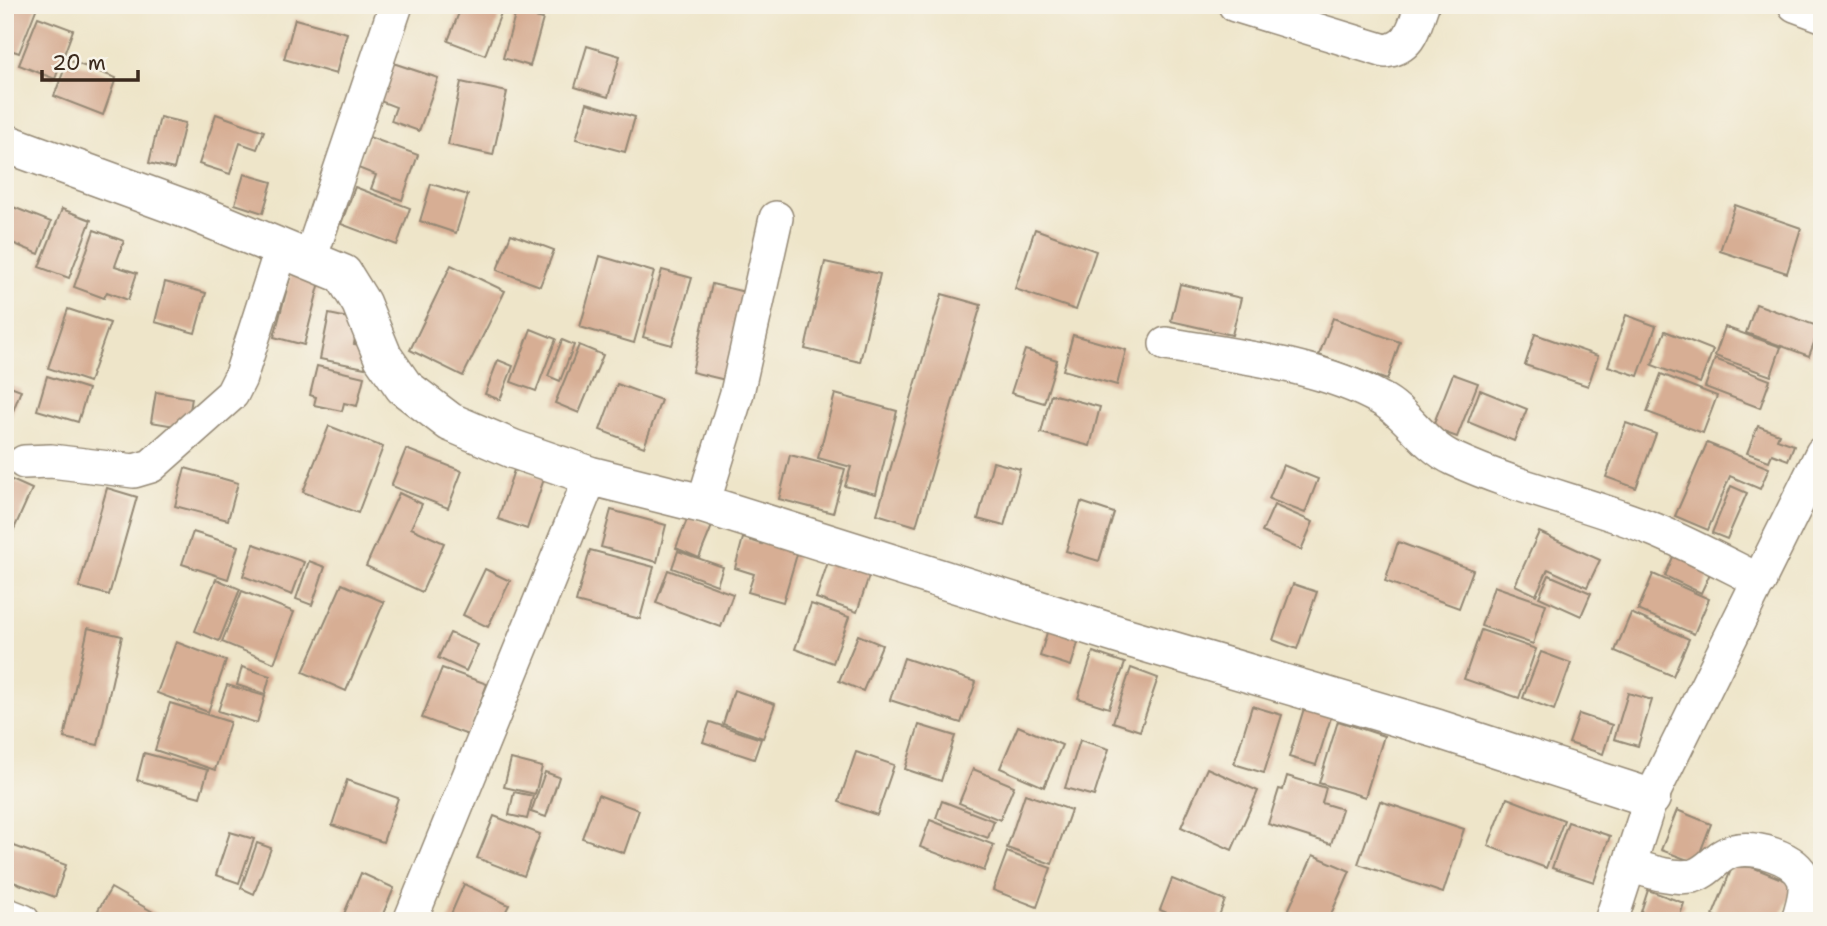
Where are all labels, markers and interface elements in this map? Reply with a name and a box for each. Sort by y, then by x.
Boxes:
scale bar [42,38,138,82]
text: 20 m [52,49,106,77]

